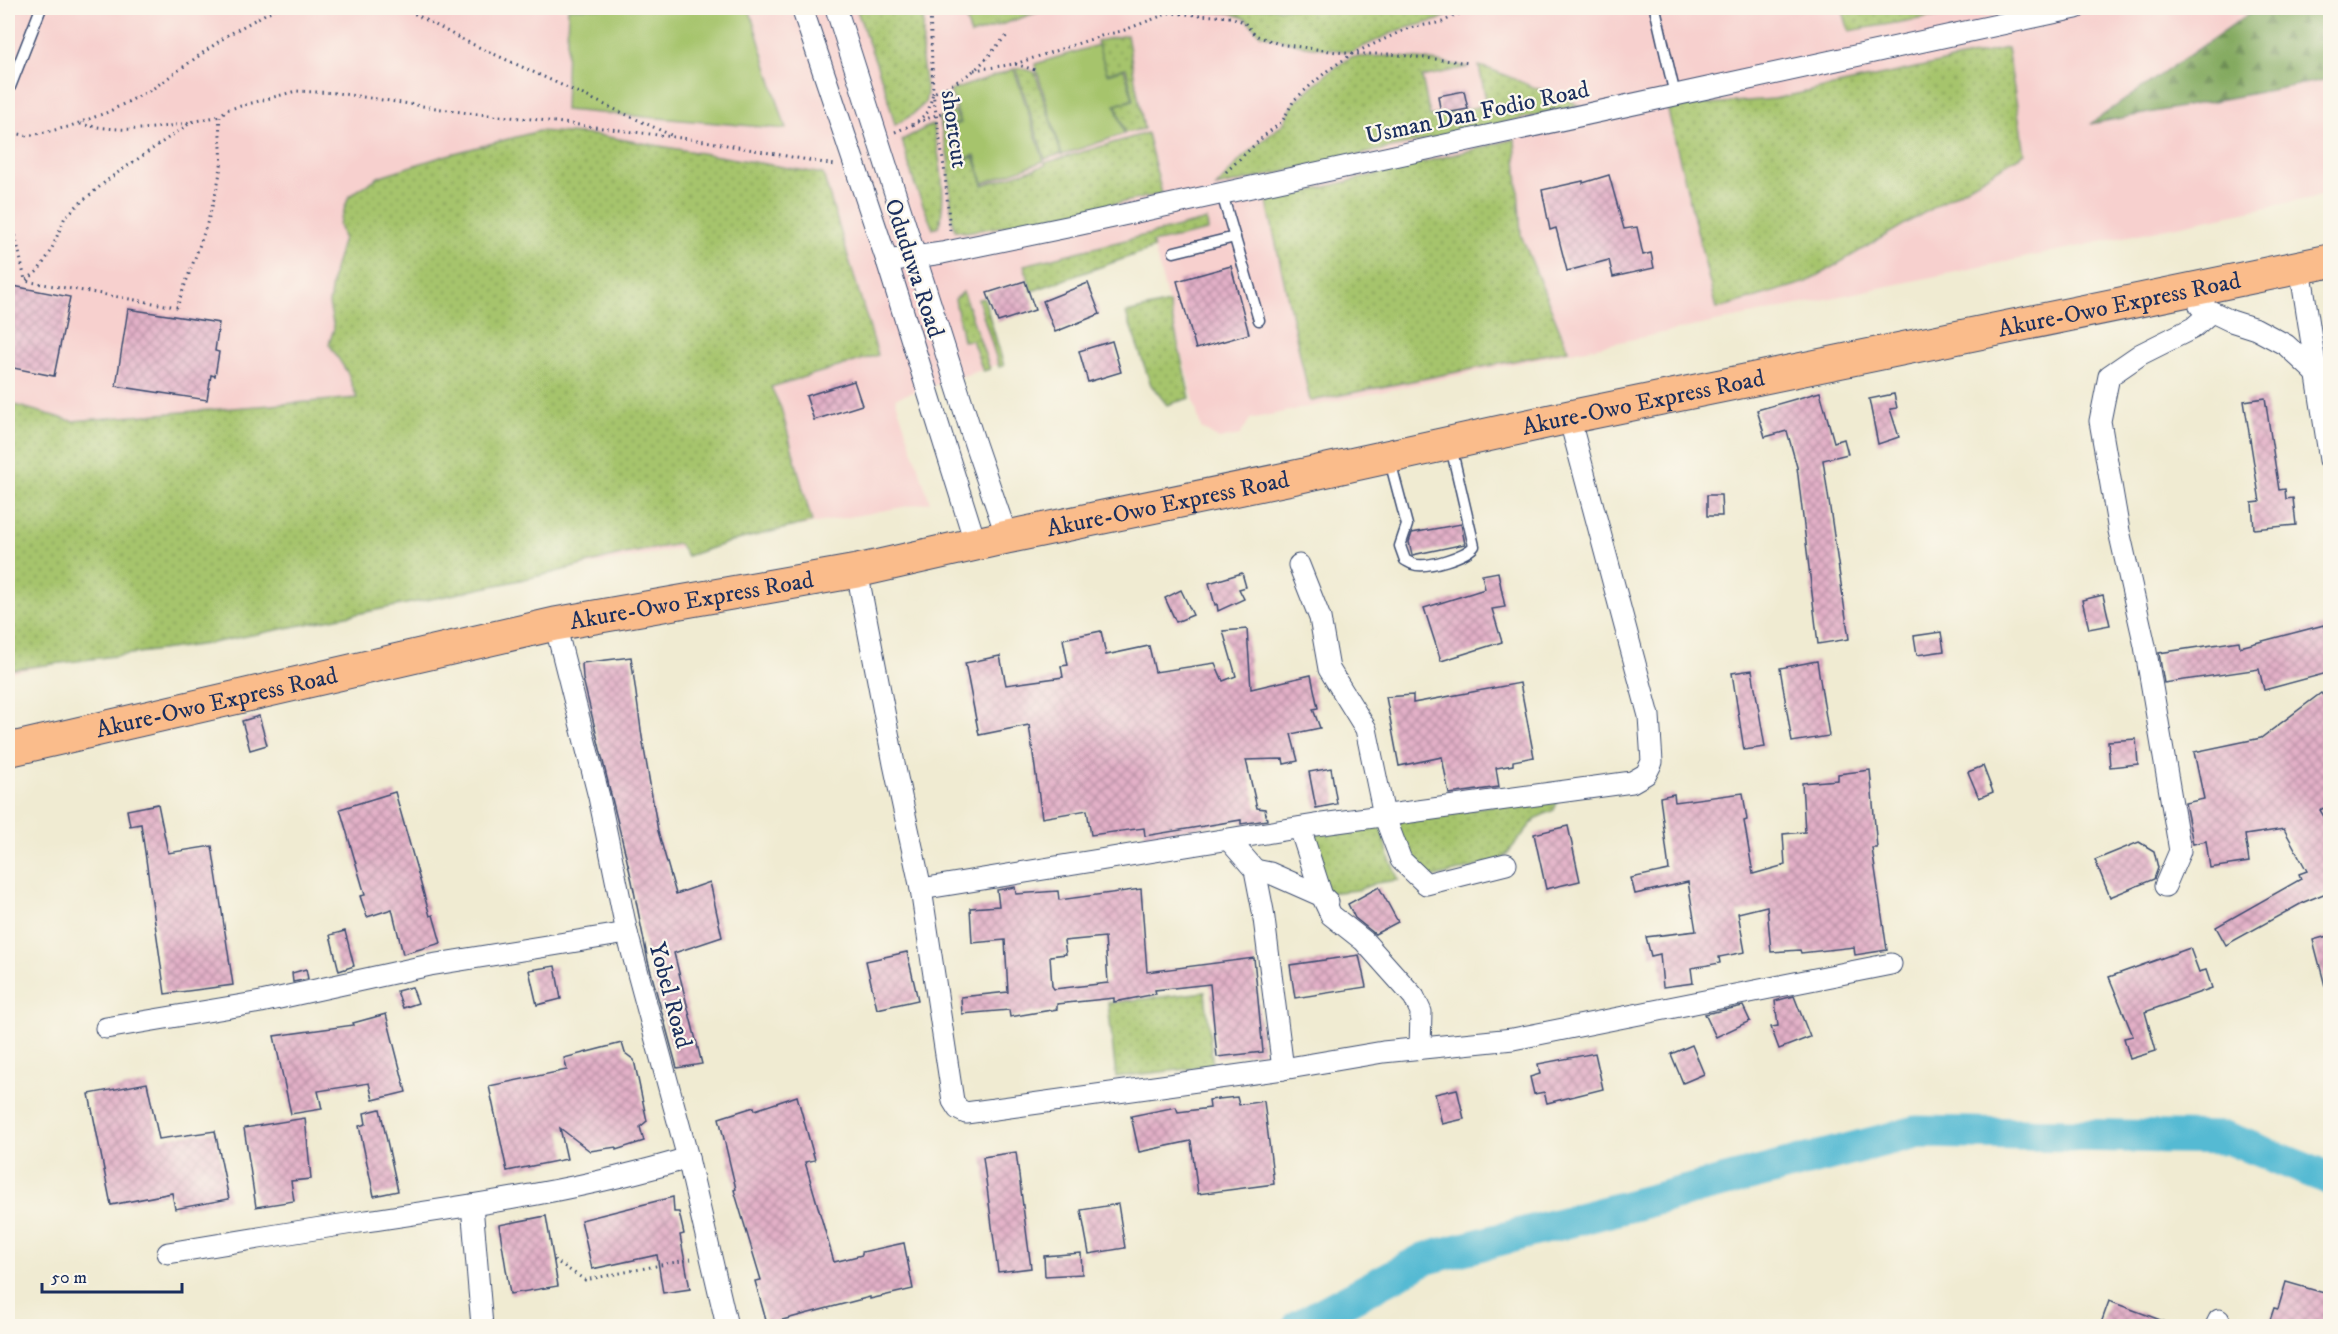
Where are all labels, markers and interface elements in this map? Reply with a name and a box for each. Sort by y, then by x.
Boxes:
street label: Usman Dan Fodio Road [1363,75,1592,151]
street label: shortcut [934,88,974,170]
street label: Oduduwa Road [877,195,951,342]
street label: Akure-Owo Express Road [1995,266,2243,345]
street label: Akure-Owo Express Road [1519,363,1767,443]
street label: Akure-Owo Express Road [1044,465,1292,544]
street label: Akure-Owo Express Road [568,565,816,637]
street label: Akure-Owo Express Road [93,661,340,745]
street label: Yobel Road [642,939,699,1052]
scale bar [42,1256,182,1294]
text: 50 m [51,1267,87,1289]

